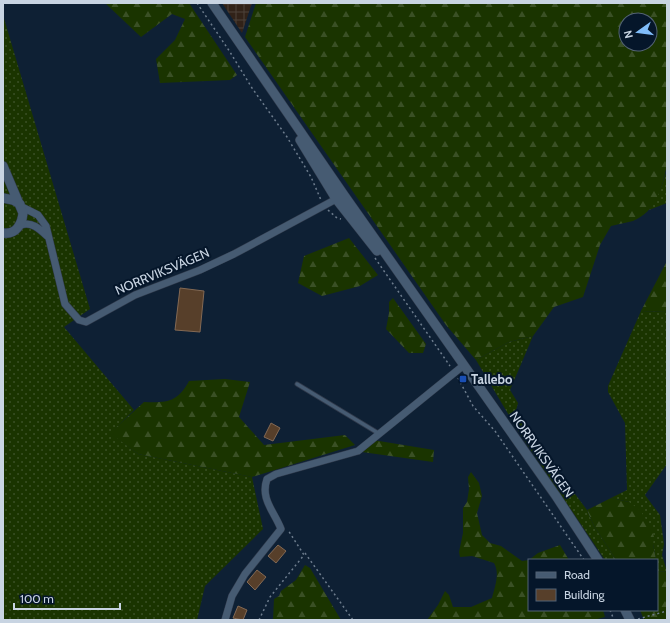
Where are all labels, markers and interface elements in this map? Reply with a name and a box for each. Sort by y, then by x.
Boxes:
north arrow [618,12,658,52]
text: N [621,29,636,40]
street label: NORRVIKSVÄGEN [112,244,212,298]
place label: Tallebo [471,371,513,387]
marker: Tallebo [458,374,468,384]
street label: NORRVIKSVÄGEN [506,408,578,500]
legend [528,559,658,611]
text: Road [564,567,590,582]
scale bar [14,585,120,611]
text: Building [564,587,606,602]
text: 100 m [20,591,54,606]

